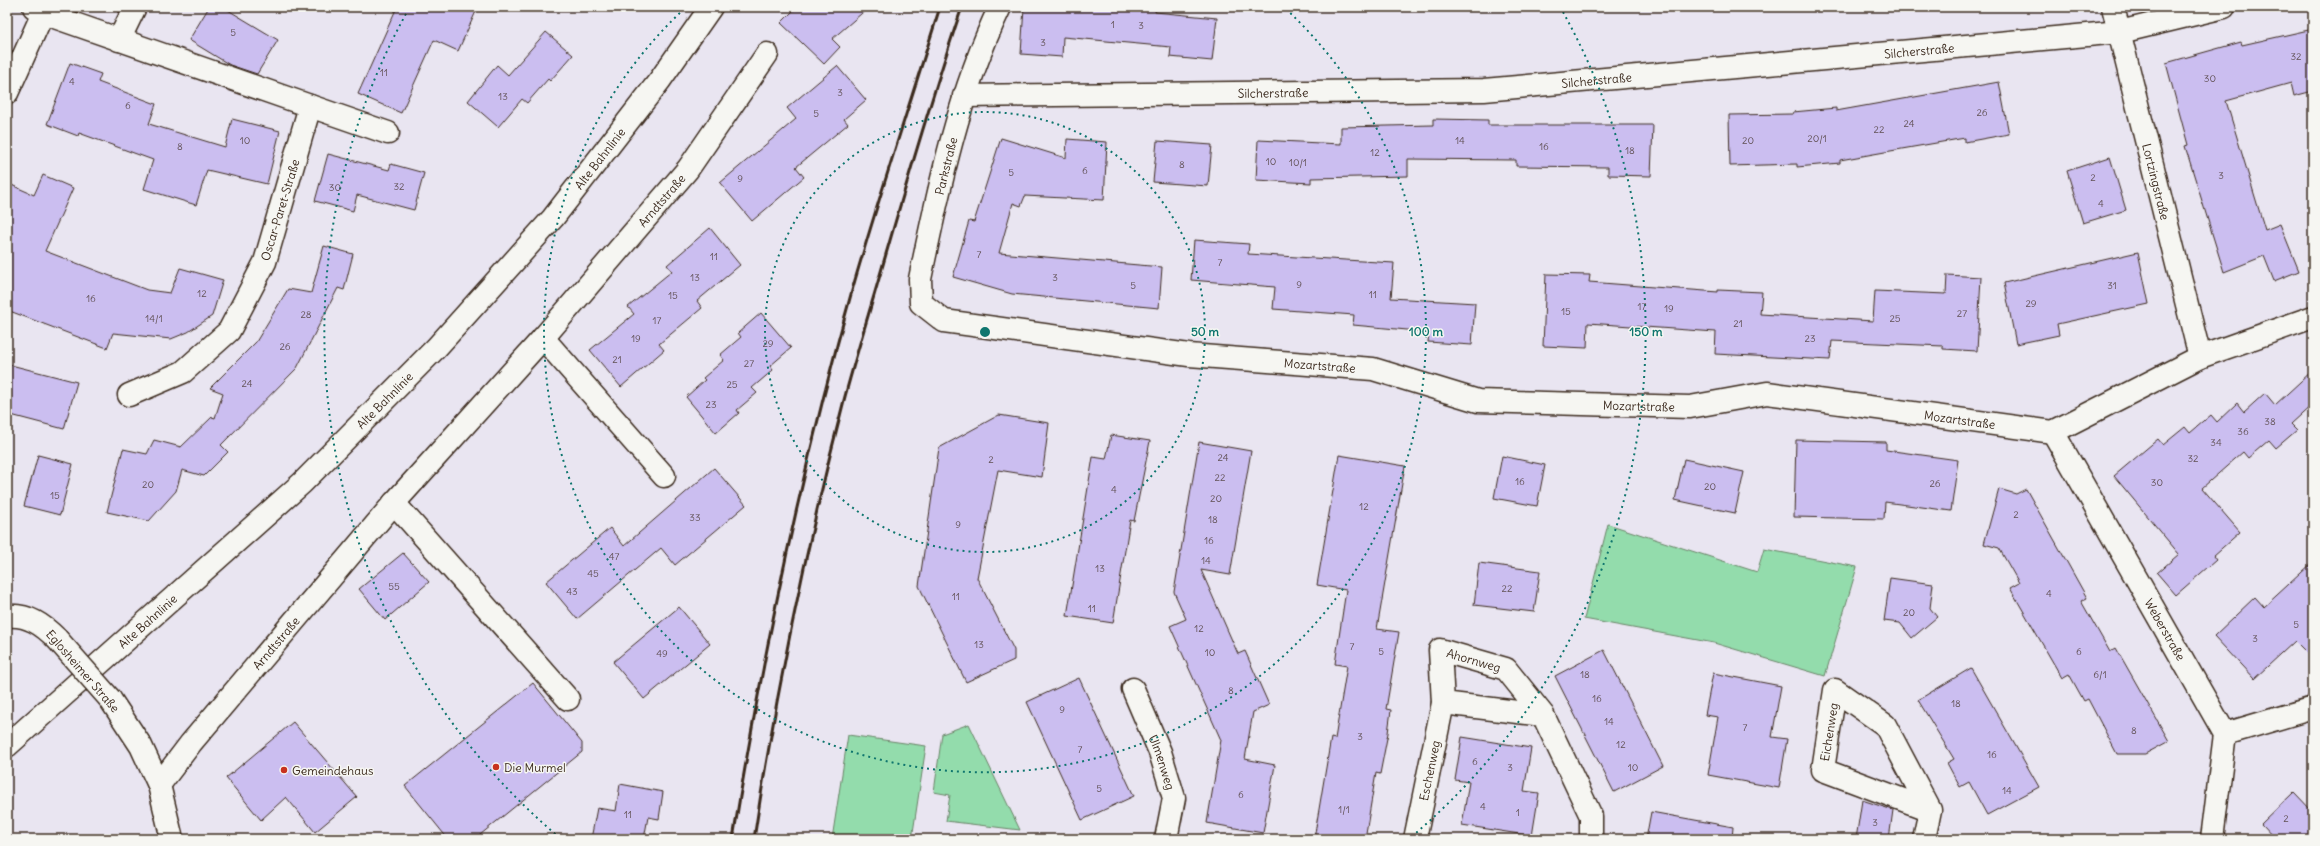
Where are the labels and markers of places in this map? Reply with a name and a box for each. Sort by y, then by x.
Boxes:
centre of rings [978,325,992,339]
place label: Die Murmel [504,760,566,775]
marker: Die Murmel [491,762,501,772]
place label: Gemeindehaus [292,763,373,778]
marker: Gemeindehaus [279,765,289,775]

